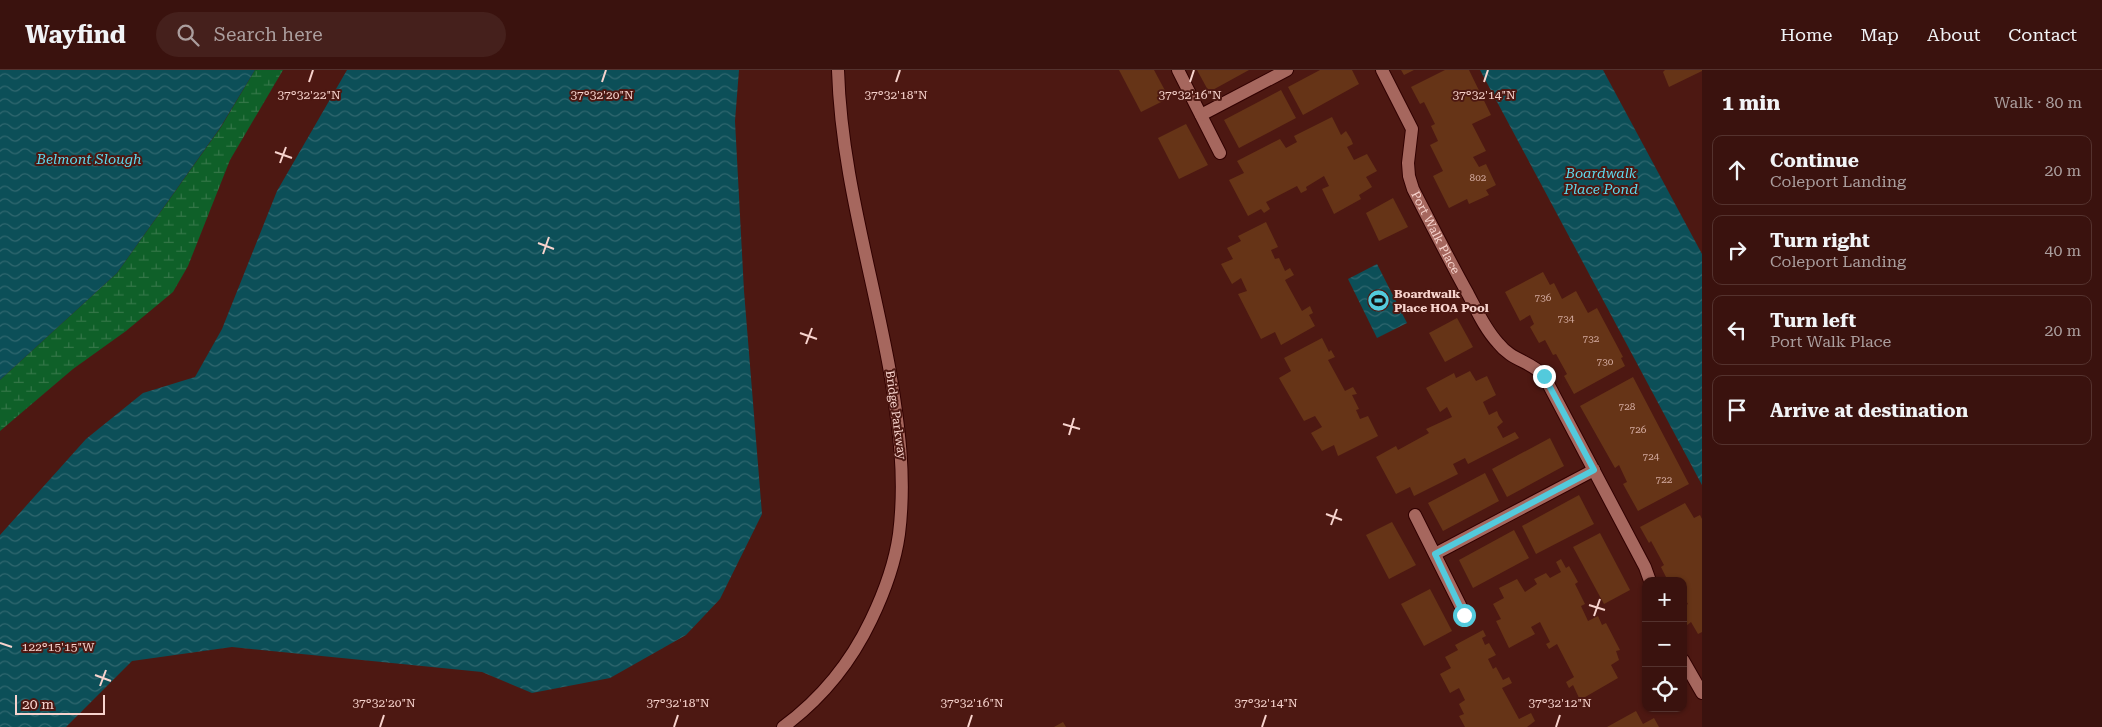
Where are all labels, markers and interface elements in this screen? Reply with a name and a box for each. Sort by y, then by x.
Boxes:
search box [156,12,506,57]
text: Wayfind [25,21,126,49]
icon: search [174,21,202,49]
text: Search here [214,23,323,46]
text: Home [1780,24,1832,45]
text: Map [1860,24,1899,45]
text: About [1927,24,1980,45]
text: Contact [2008,24,2077,45]
text: 37°32'22"N [277,88,341,102]
text: 37°32'20"N [570,88,634,102]
text: 37°32'18"N [864,88,928,102]
text: 37°32'16"N [1158,88,1222,102]
text: 37°32'14"N [1452,88,1516,102]
text: 1 min [1722,91,1780,115]
text: Walk · 80 m [1994,93,2082,112]
text: Continue [1770,149,1859,172]
water label: Belmont Slough [36,151,142,167]
icon: ahead [1723,156,1751,184]
text: 20 m [2044,161,2081,180]
water label: Boardwalk Place Pond [1563,165,1638,197]
house number: 802 [1470,172,1487,183]
text: Coleport Landing [1770,172,1906,191]
street label: Port Walk Place [1408,189,1463,277]
text: Turn right [1770,229,1870,252]
icon: right [1723,236,1751,264]
text: 40 m [2044,241,2081,260]
text: Coleport Landing [1770,252,1906,271]
place label: Boardwalk Place HOA Pool [1394,287,1489,315]
sports icon: Boardwalk Place HOA Pool [1366,289,1390,313]
house number: 736 [1535,292,1552,303]
text: Turn left [1770,309,1856,332]
house number: 734 [1558,313,1575,324]
icon: left [1723,316,1751,344]
text: 20 m [2044,321,2081,340]
text: Port Walk Place [1770,332,1891,351]
house number: 732 [1583,333,1600,344]
house number: 730 [1597,356,1614,367]
route end [1533,365,1556,388]
street label: Bridge Parkway [883,369,909,461]
icon: arrive [1723,396,1751,424]
text: Arrive at destination [1770,399,1968,422]
house number: 728 [1619,401,1636,412]
house number: 726 [1630,424,1647,435]
house number: 724 [1643,451,1660,462]
house number: 722 [1656,474,1673,485]
map controls [1642,577,1687,712]
button: + [1642,577,1687,622]
route start [1453,604,1476,627]
button: − [1642,622,1687,667]
text: 122°15'15"W [22,640,95,654]
button: locate [1642,667,1687,712]
scale bar [15,692,105,715]
text: 20 m [22,696,54,712]
text: 37°32'20"N [352,696,416,710]
text: 37°32'18"N [646,696,710,710]
text: 37°32'16"N [940,696,1004,710]
text: 37°32'14"N [1234,696,1298,710]
text: 37°32'12"N [1528,696,1592,710]

